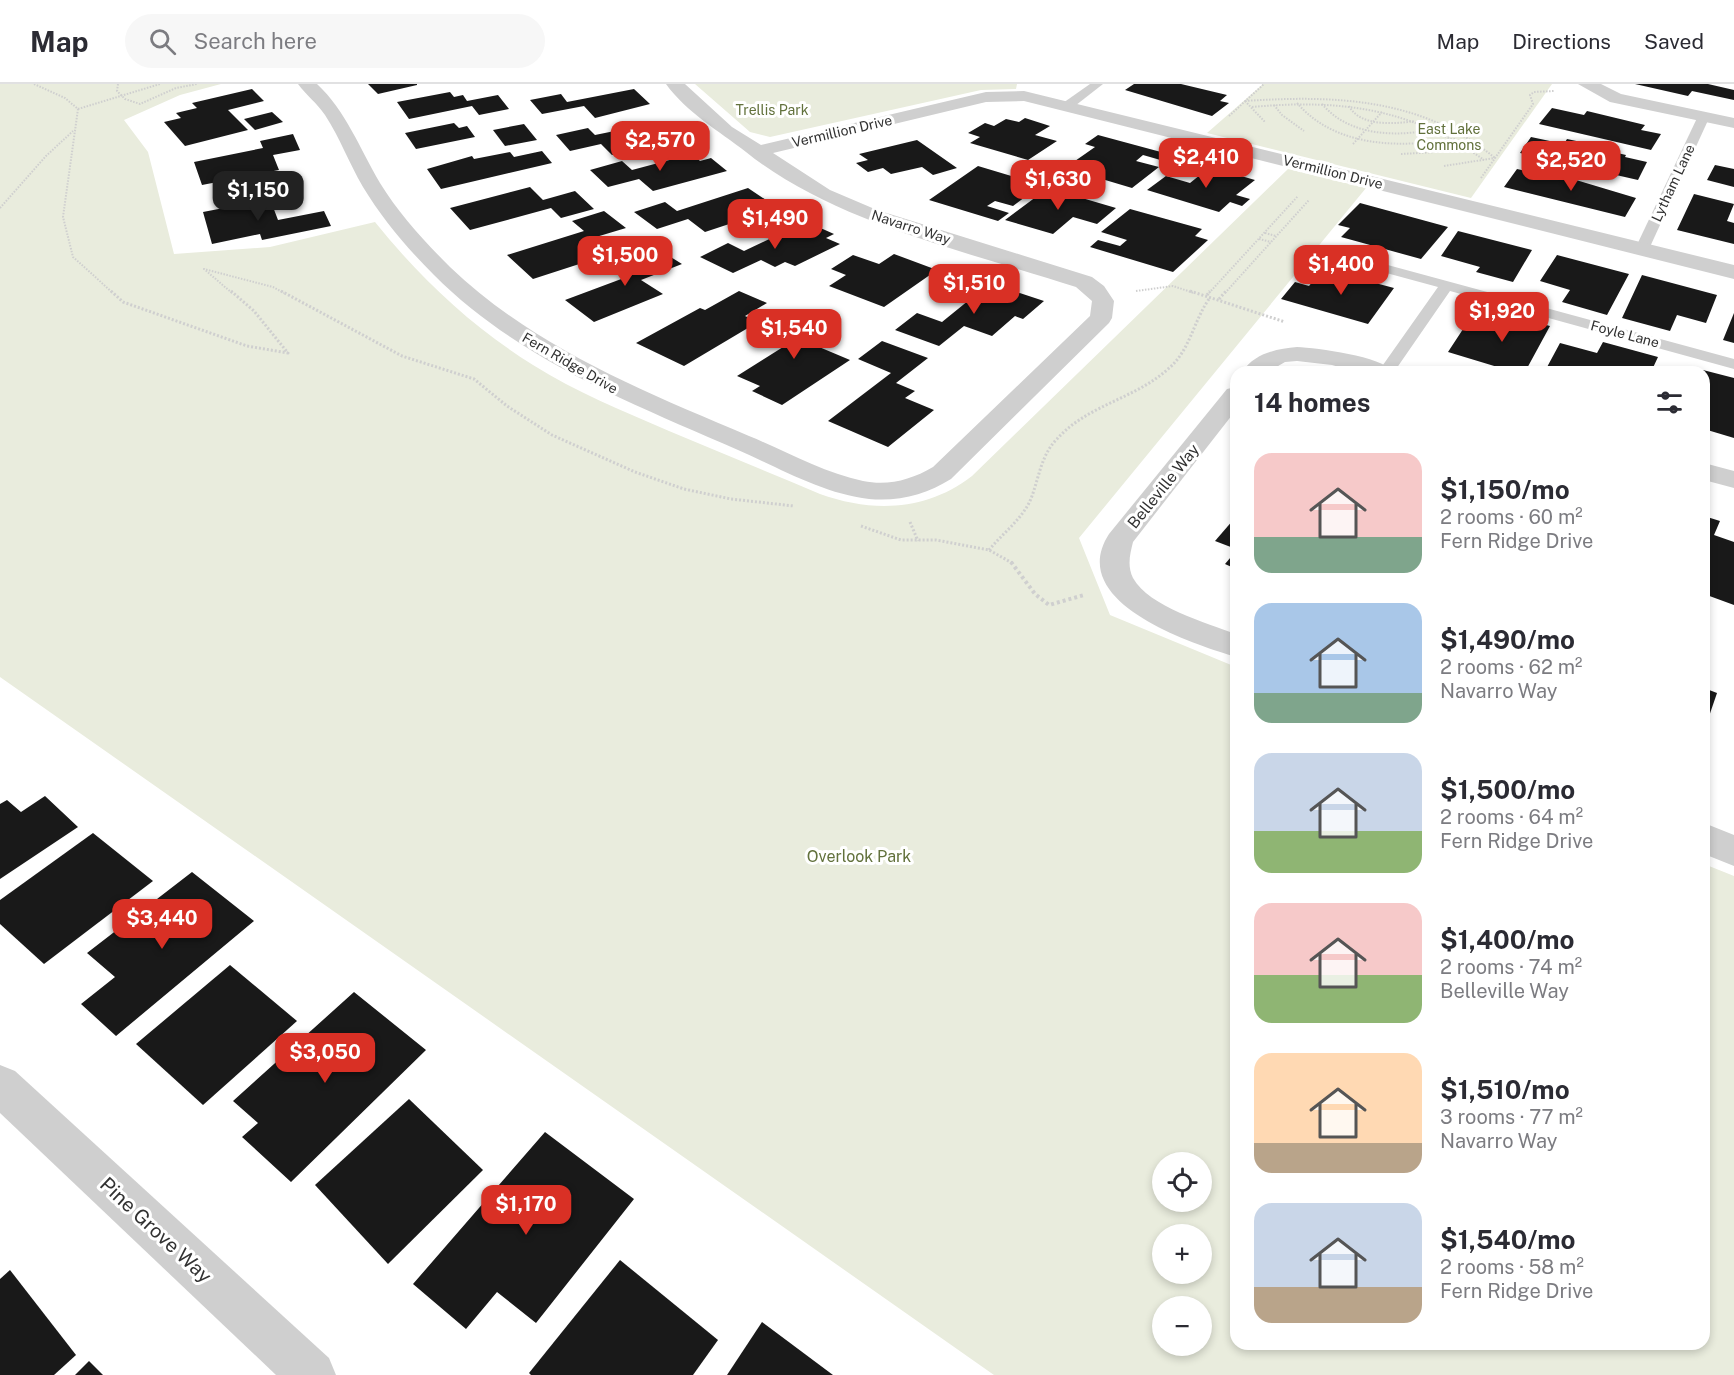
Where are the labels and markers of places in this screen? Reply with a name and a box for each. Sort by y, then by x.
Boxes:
pin: $2,570 [611,121,709,172]
pin: $2,410 [1157,138,1255,189]
pin: $2,520 [1522,141,1620,192]
pin: $1,630 [1009,160,1107,211]
pin: $1,150 [209,171,307,222]
pin: $1,490 [726,199,824,250]
pin: $1,500 [576,236,674,287]
pin: $1,400 [1292,245,1390,296]
pin: $1,510 [925,264,1023,315]
pin: $1,920 [1453,292,1551,343]
pin: $1,540 [745,309,843,360]
pin: $3,440 [113,899,211,950]
pin: $3,050 [276,1033,374,1084]
pin: $1,170 [477,1185,575,1236]

